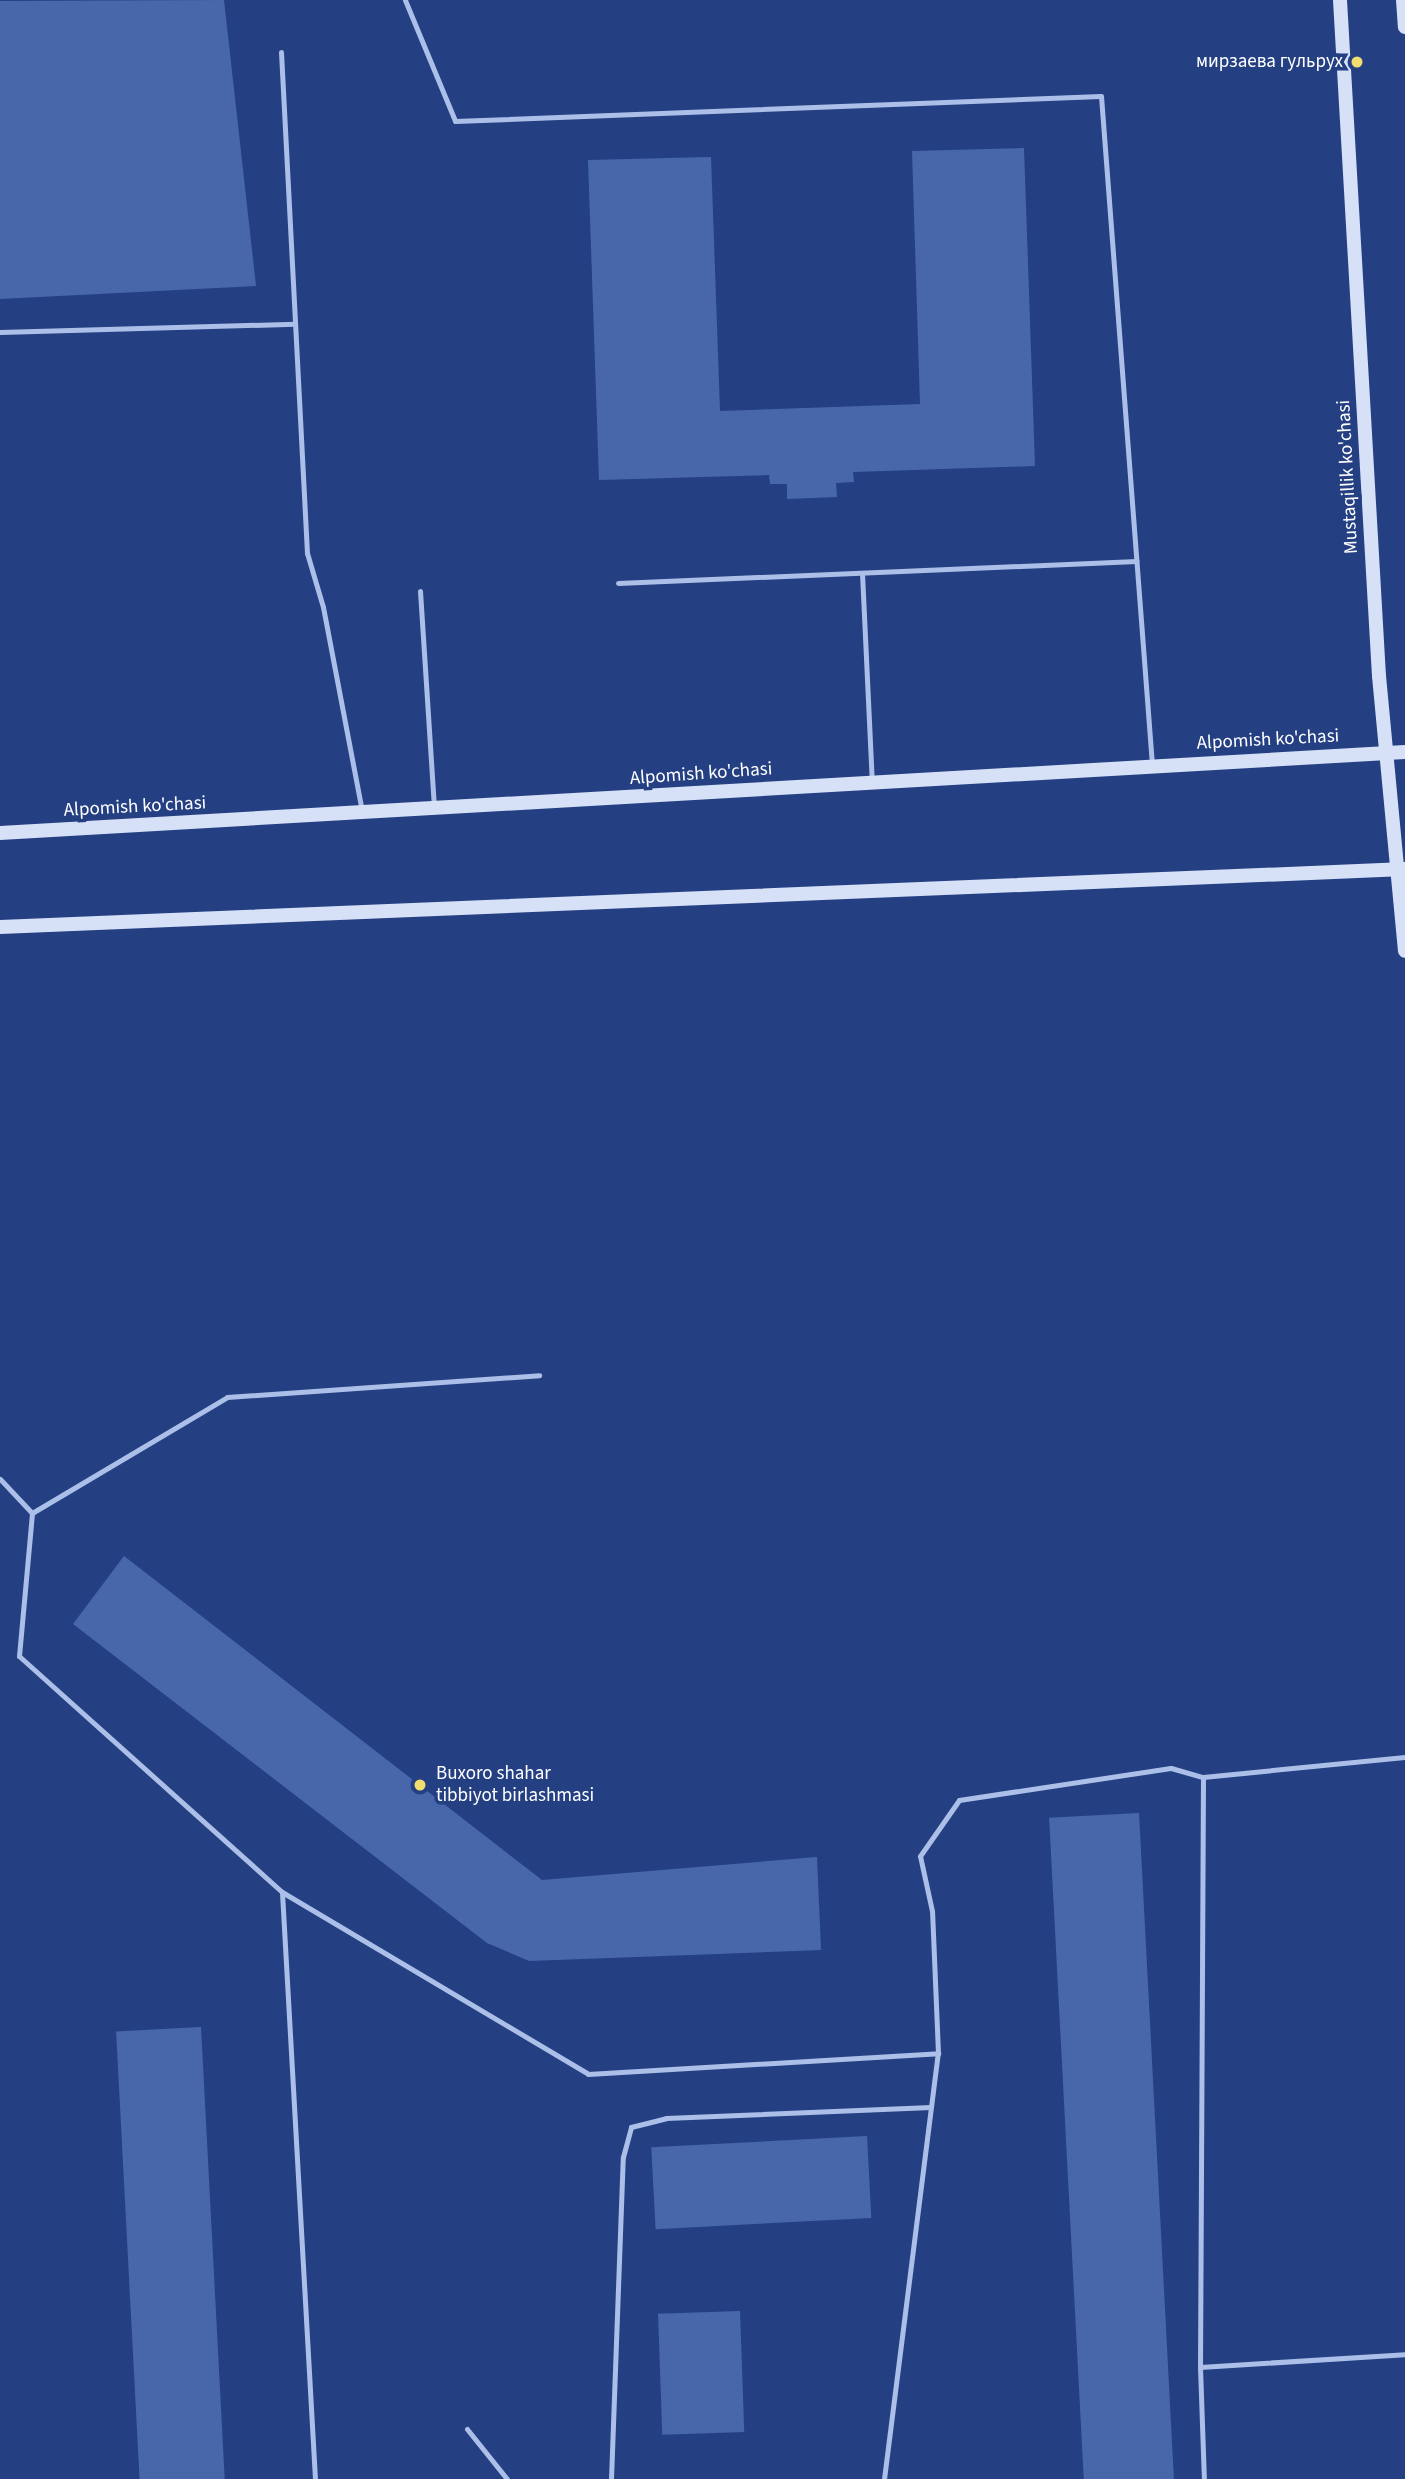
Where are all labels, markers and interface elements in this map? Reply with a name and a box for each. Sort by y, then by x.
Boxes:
place label: мирзаева гульрух [1196,51,1343,73]
marker: мирзаева гульрух [1349,54,1365,70]
street label: Mustaqillik ko'chasi [1333,399,1363,555]
street label: Alpomish ko'chasi [1196,725,1340,755]
street label: Alpomish ko'chasi [629,758,773,790]
street label: Alpomish ko'chasi [63,792,207,822]
place label: Buxoro shahar tibbiyot birlashmasi [436,1763,594,1807]
marker: Buxoro shahar tibbiyot birlashmasi [410,1775,430,1795]

